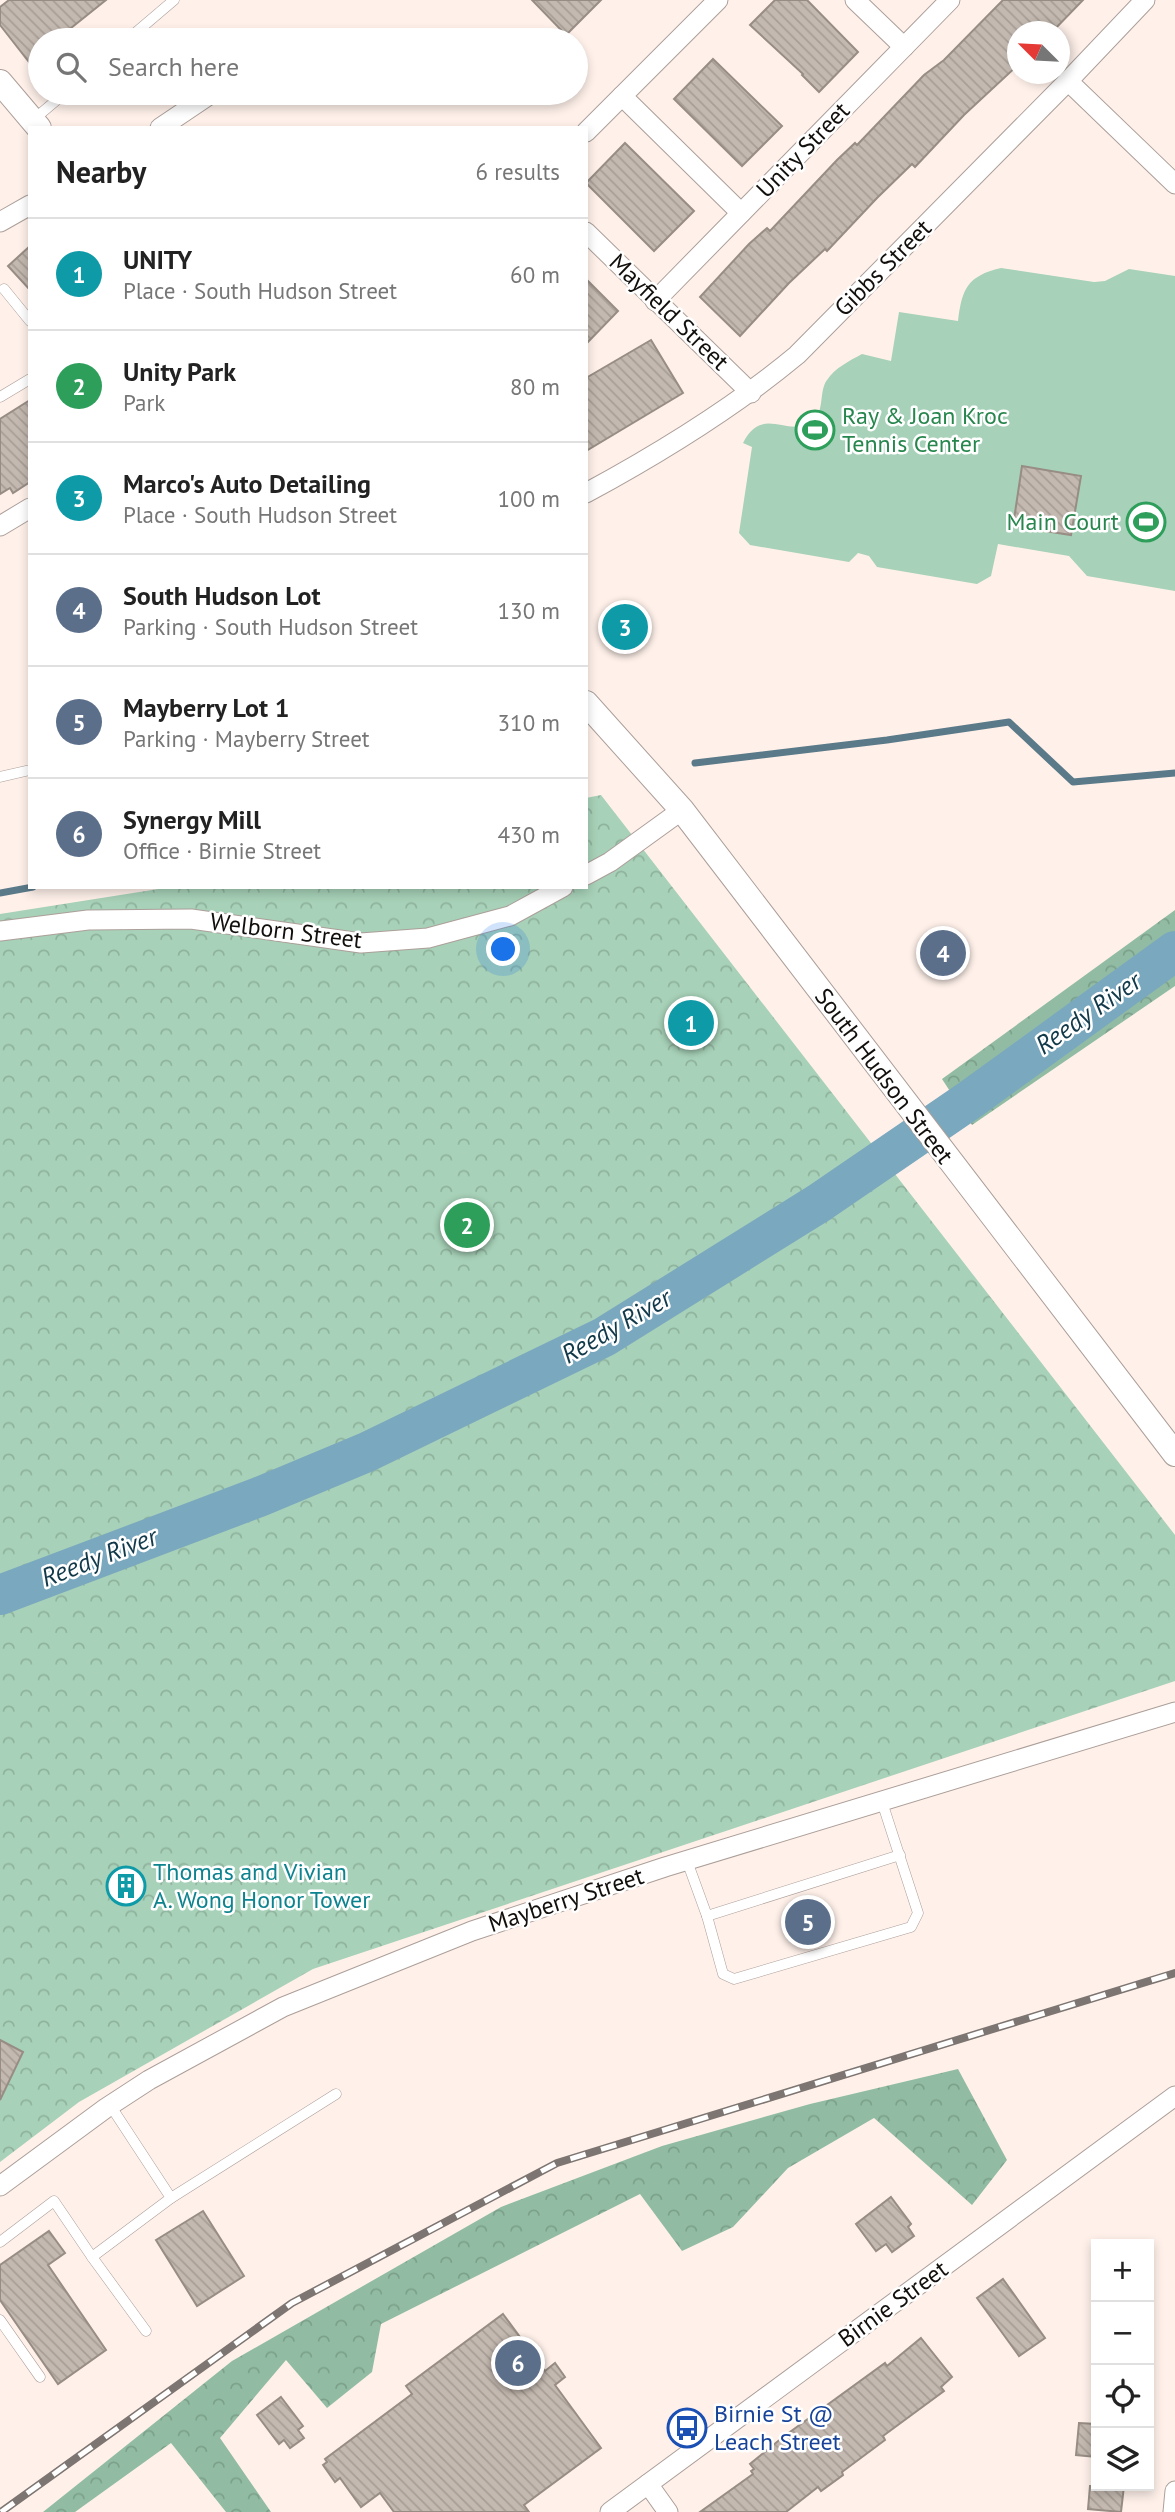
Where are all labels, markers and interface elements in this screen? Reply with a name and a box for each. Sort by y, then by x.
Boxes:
north arrow [1007,21,1070,84]
search box [28,28,588,105]
icon: search [52,48,90,86]
text: Search here [108,50,239,83]
street label: Unity Street [749,95,856,204]
text: Nearby [56,152,146,191]
text: 6 results [476,157,560,186]
street label: Gibbs Street [828,213,938,323]
text: UNITY [123,243,192,276]
street label: Mayfield Street [603,247,736,377]
text: 1 [72,260,86,289]
text: 60 m [510,260,560,289]
text: Place · South Hudson Street [123,276,397,305]
text: Unity Park [123,355,236,388]
text: 2 [72,372,86,401]
text: 80 m [510,372,560,401]
text: Park [123,388,165,417]
place label: Ray & Joan Kroc Tennis Center [842,400,1008,459]
sports icon: Ray & Joan Kroc Tennis Center [794,409,836,451]
text: Marco's Auto Detailing [123,467,371,500]
text: 3 [72,484,86,513]
text: 100 m [498,484,560,513]
text: Place · South Hudson Street [123,500,397,529]
sports icon: Main Court [1125,501,1167,543]
place label: Main Court [1006,506,1119,537]
text: South Hudson Lot [123,579,321,612]
text: 4 [72,596,86,625]
text: 130 m [498,596,560,625]
pin: 3 [602,601,648,653]
text: Parking · South Hudson Street [123,612,418,641]
text: Mayberry Lot 1 [123,691,289,724]
text: 5 [72,708,86,737]
text: 310 m [498,708,560,737]
text: Parking · Mayberry Street [123,724,370,753]
text: Synergy Mill [123,803,261,836]
text: 6 [72,820,86,849]
text: 430 m [498,820,560,849]
text: Office · Birnie Street [123,836,321,865]
street label: Welborn Street [208,906,364,955]
pin: 4 [920,927,966,979]
your location [486,932,520,966]
water label: Reedy River [1029,963,1148,1061]
street label: South Hudson Street [808,982,961,1170]
pin: 1 [668,997,714,1049]
pin: 2 [444,1199,490,1251]
water label: Reedy River [555,1280,678,1370]
water label: Reedy River [36,1519,163,1594]
place label: Thomas and Vivian A. Wong Honor Tower [153,1856,370,1915]
street label: Mayberry Street [484,1860,647,1939]
building icon: Thomas and Vivian A. Wong Honor Tower [105,1865,147,1907]
pin: 5 [785,1896,831,1948]
map controls [1091,2239,1154,2491]
button: + [1091,2239,1154,2302]
street label: Birnie Street [832,2253,954,2354]
button: − [1091,2302,1154,2365]
pin: 6 [495,2337,541,2389]
button: locate [1091,2365,1154,2428]
place label: Birnie St @ Leach Street [714,2398,841,2457]
bus stop icon: Birnie St @ Leach Street [666,2407,708,2449]
button: layers [1091,2428,1154,2491]

